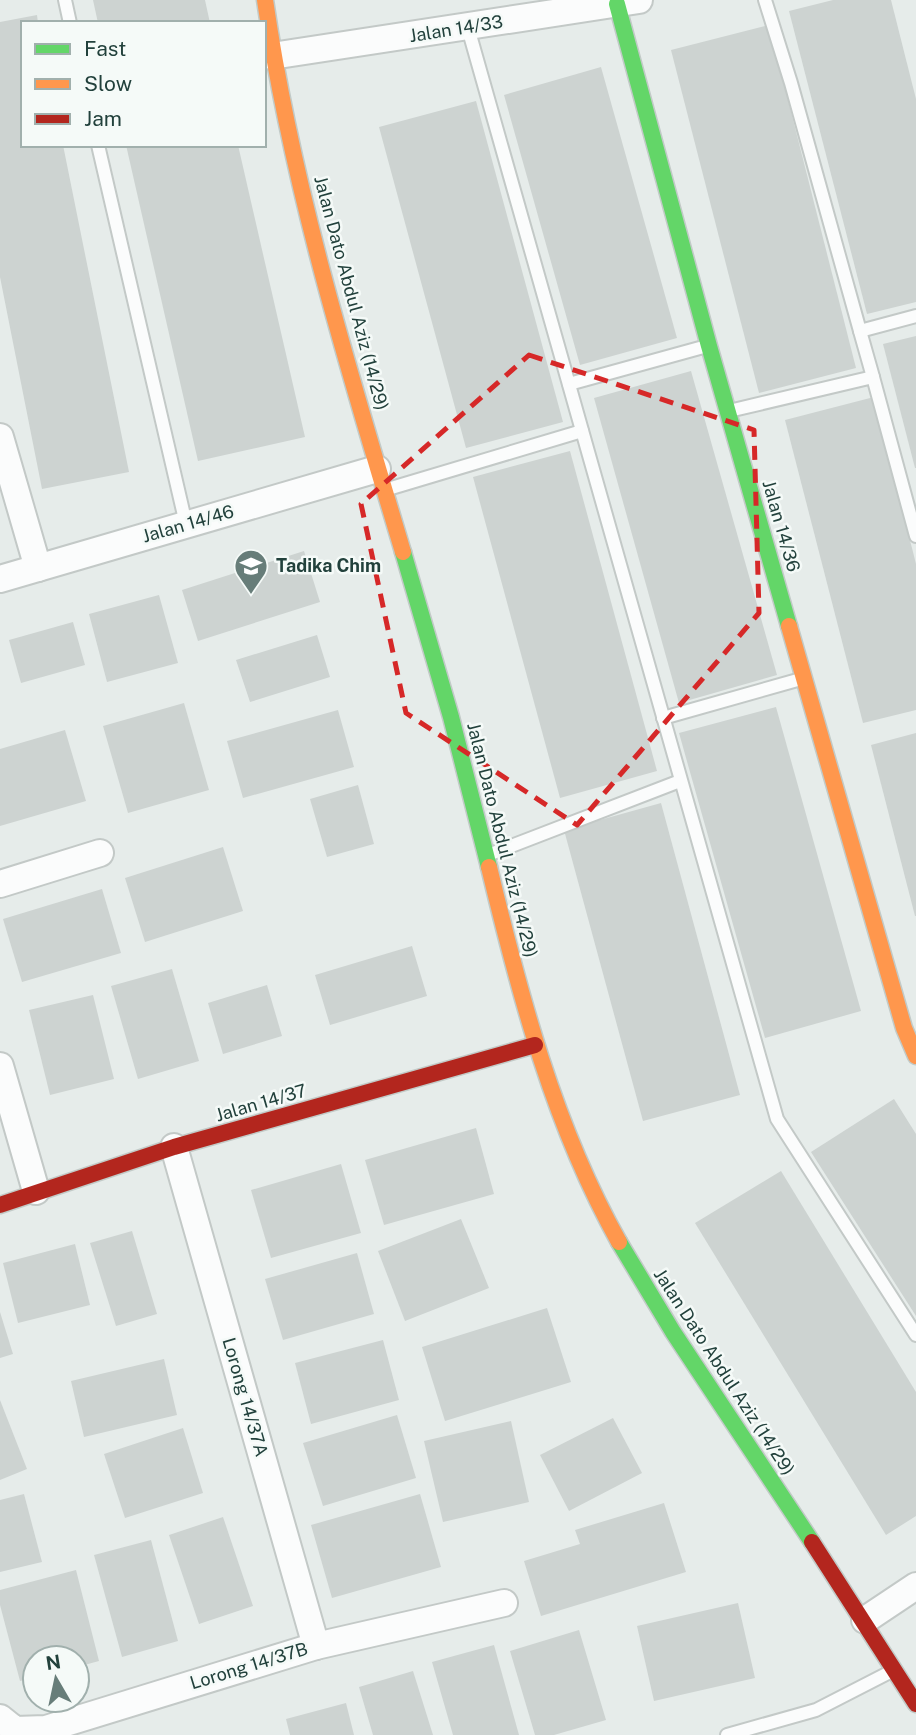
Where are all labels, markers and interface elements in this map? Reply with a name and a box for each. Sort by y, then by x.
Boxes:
street label: Jalan 14/33 [408,11,504,46]
legend [21,21,266,147]
text: Fast [84,36,126,61]
text: Slow [84,71,132,96]
text: Jam [84,106,122,131]
street label: Jalan Dato Abdul Aziz (14/29) [310,173,393,412]
street label: Jalan 14/36 [758,478,805,574]
street label: Jalan 14/46 [140,500,236,547]
school or university icon: Tadika Chim [232,547,270,596]
place label: Tadika Chim [276,555,381,576]
street label: Jalan Dato Abdul Aziz (14/29) [463,720,542,960]
street label: Jalan 14/37 [213,1079,309,1126]
street label: Jalan Dato Abdul Aziz (14/29) [650,1265,799,1479]
street label: Lorong 14/37A [218,1335,273,1459]
street label: Lorong 14/37B [187,1638,310,1693]
north arrow [21,1644,91,1714]
text: N [44,1650,62,1674]

